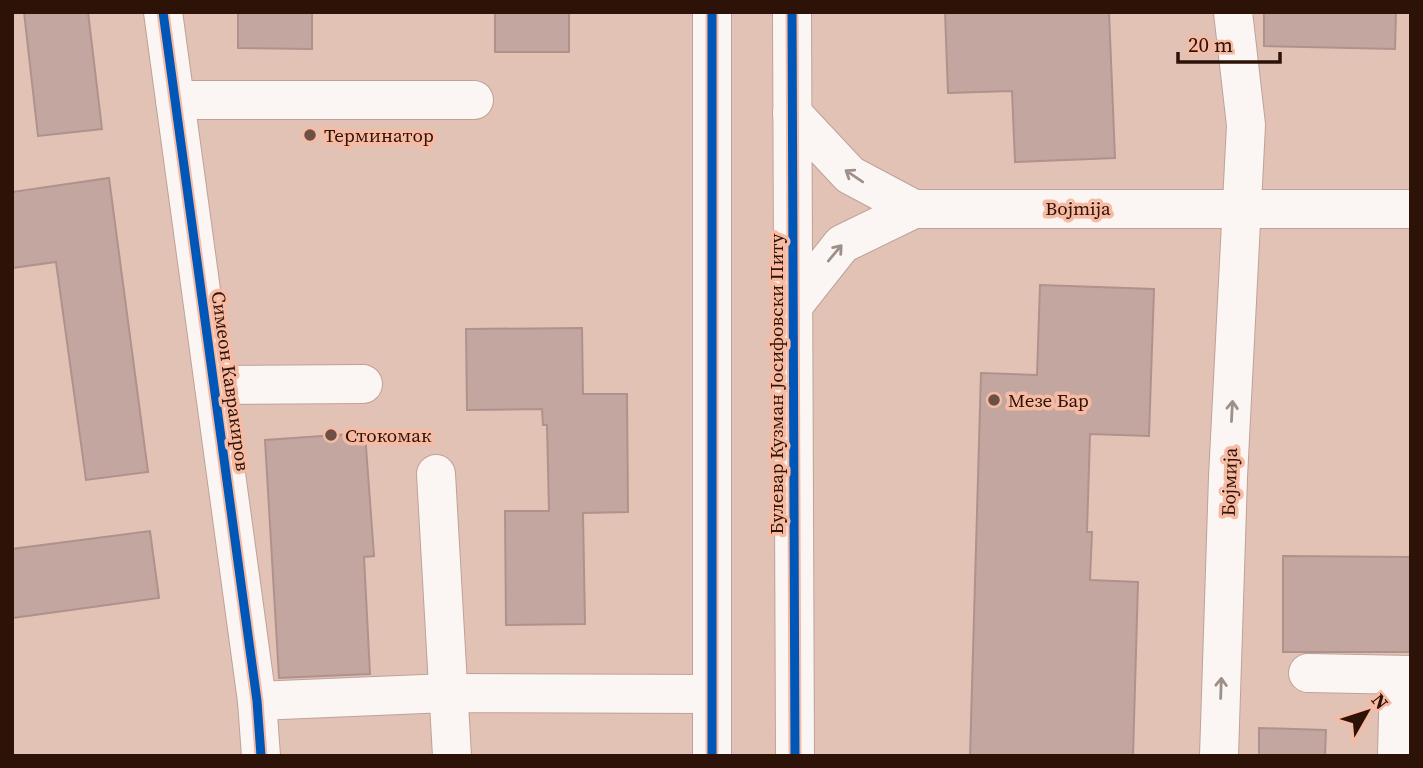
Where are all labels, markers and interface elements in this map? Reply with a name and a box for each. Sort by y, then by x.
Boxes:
scale bar [1178,21,1280,65]
text: 20 m [1188,30,1233,59]
place label: Терминатор [324,122,434,148]
marker: Терминатор [302,127,318,143]
one-way arrow [845,169,865,183]
street label: Bojmija [1045,195,1111,221]
street label: Булевар Кузман Јосифовски Питу [763,233,789,534]
one-way arrow [827,244,843,262]
street label: Симеон Кавракиров [206,290,256,473]
place label: Мезе Бар [1008,387,1089,413]
marker: Мезе Бар [986,392,1002,408]
one-way arrow [1225,400,1238,423]
place label: Стокомак [345,422,432,448]
marker: Стокомак [323,427,339,443]
street label: Бојмија [1215,447,1243,517]
one-way arrow [1215,676,1228,699]
north arrow [1332,677,1402,747]
text: N [1366,688,1395,715]

